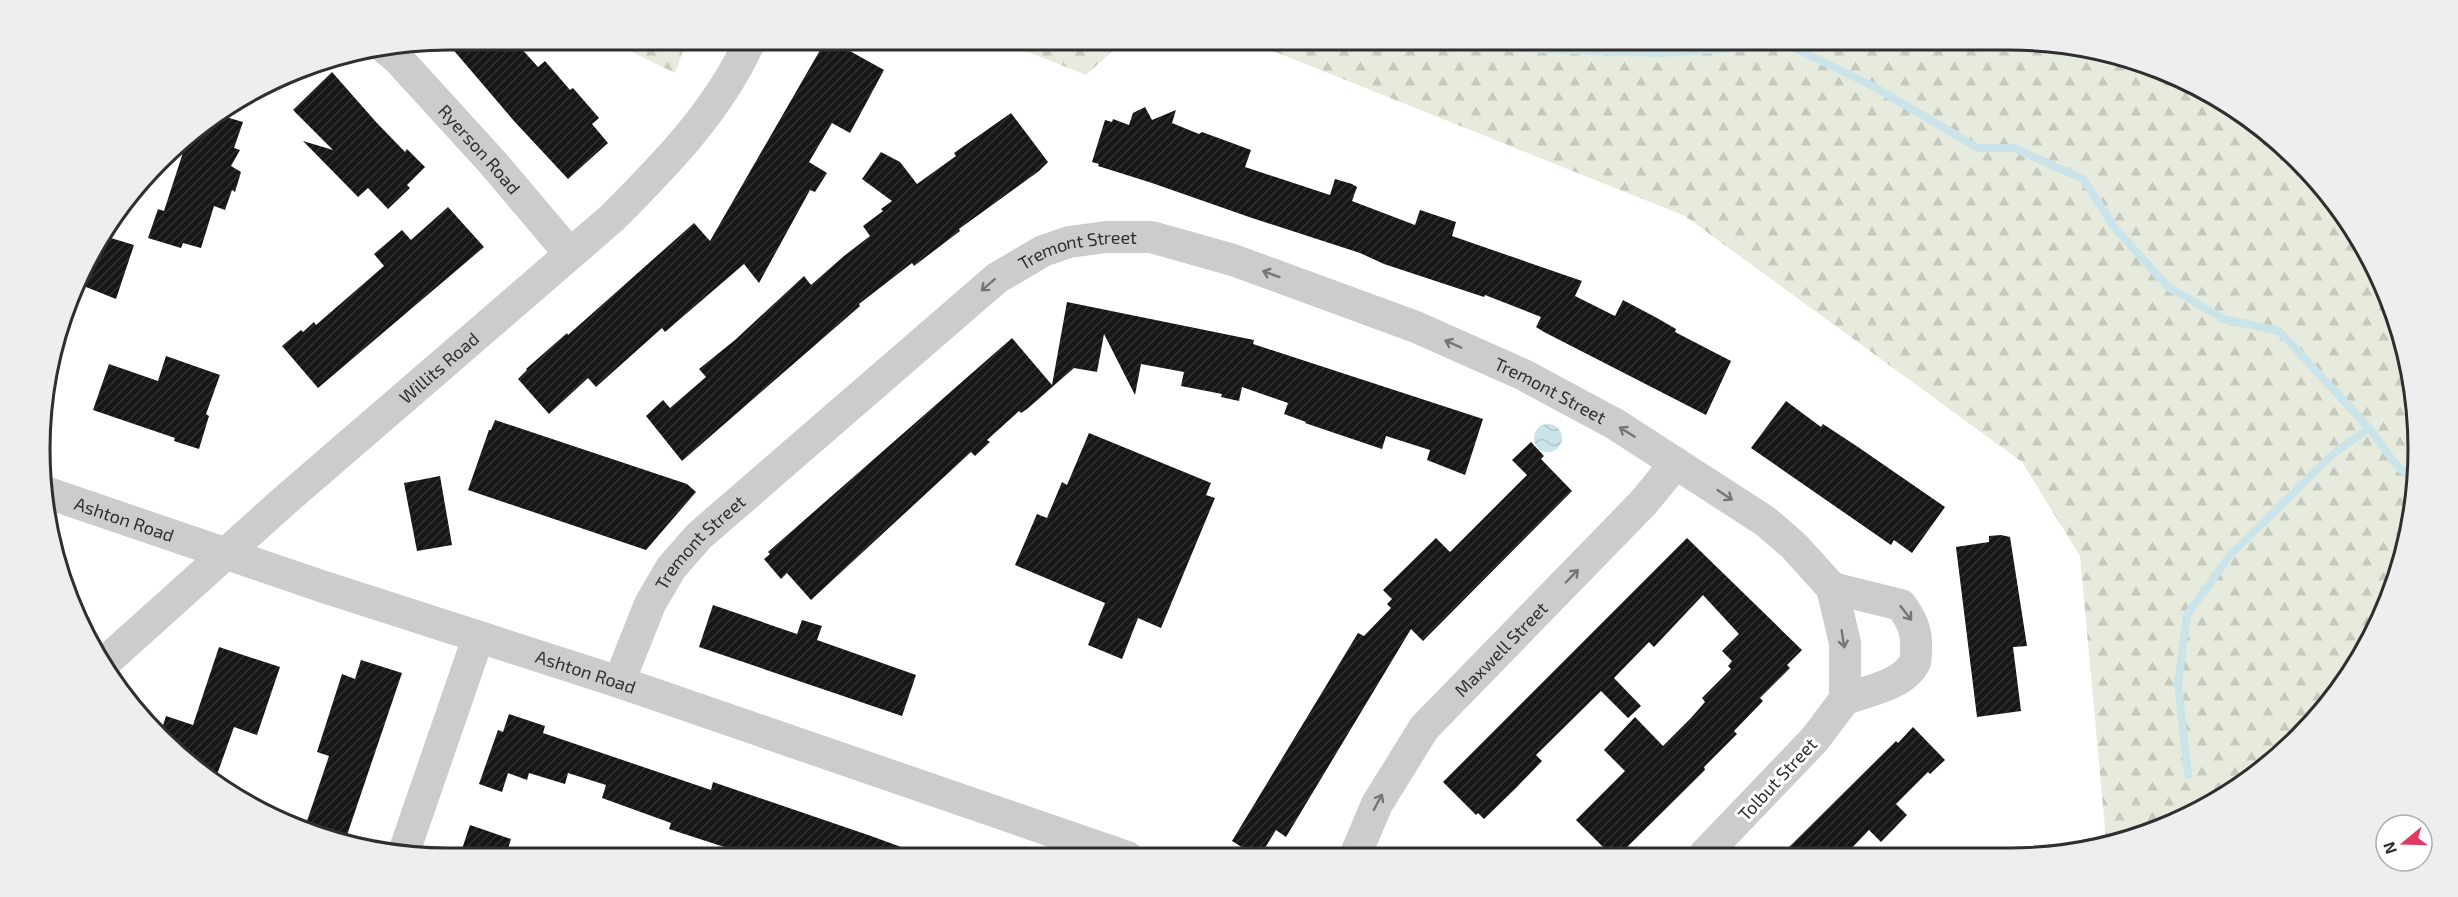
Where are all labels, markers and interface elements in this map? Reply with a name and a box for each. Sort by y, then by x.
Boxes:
street label: Ryerson Road [434,100,525,198]
street label: Tremont Street [1014,226,1137,274]
one-way arrow [1262,268,1281,279]
one-way arrow [981,278,996,292]
street label: Willits Road [394,327,483,408]
one-way arrow [1445,337,1463,349]
street label: Tremont Street [1491,352,1610,428]
one-way arrow [1619,426,1636,438]
one-way arrow [1716,489,1733,501]
street label: Tremont Street [650,490,750,593]
street label: Ashton Road [72,492,177,546]
one-way arrow [1565,568,1580,583]
street label: Maxwell Street [1450,597,1552,701]
one-way arrow [1899,604,1912,620]
one-way arrow [1838,629,1849,649]
street label: Ashton Road [533,645,639,698]
street label: Tolbut Street [1733,733,1821,825]
one-way arrow [1373,794,1384,812]
north arrow [2374,813,2434,873]
text: N [2378,839,2400,857]

